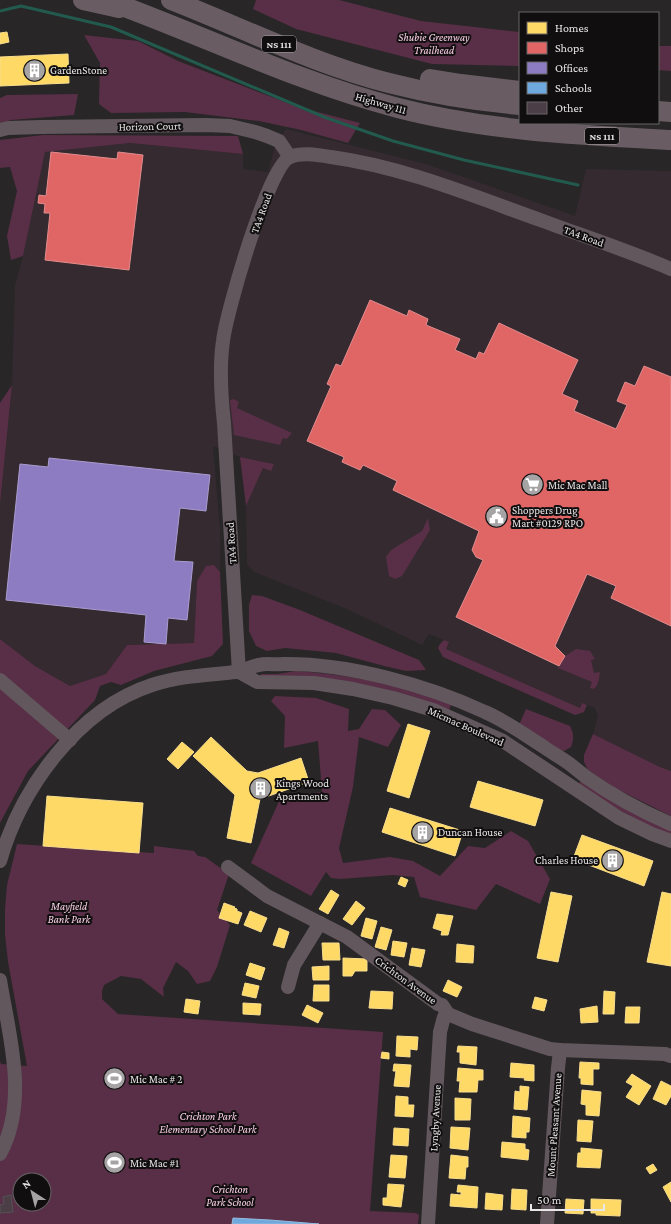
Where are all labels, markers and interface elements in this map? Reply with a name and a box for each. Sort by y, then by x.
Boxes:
legend [519,12,659,124]
text: Homes [555,21,589,35]
park label: Shubie Greenway Trailhead [398,31,470,56]
road number: NS 111 [262,36,296,52]
text: Shops [555,41,584,55]
building icon: GardenStone [21,57,47,83]
text: Offices [555,61,588,75]
place label: GardenStone [50,64,107,76]
text: Schools [555,81,592,95]
street label: Highway 111 [354,90,408,117]
text: Other [555,101,584,115]
street label: Horizon Court [118,119,182,133]
road number: NS 111 [585,128,619,144]
street label: TA4 Road [248,191,274,235]
street label: TA4 Road [562,223,606,249]
supermarket icon: Mic Mac Mall [520,472,546,498]
place label: Mic Mac Mall [548,479,608,491]
public building icon: Shoppers Drug Mart #0129 RPO [484,503,510,529]
place label: Shoppers Drug Mart #0129 RPO [512,504,583,529]
street label: TA4 Road [224,522,238,564]
street label: Micmac Boulevard [426,704,506,748]
building icon: Kings Wood Apartments [247,776,273,802]
place label: Kings Wood Apartments [276,777,329,803]
building icon: Duncan House [409,819,435,845]
place label: Duncan House [438,826,503,838]
building icon: Charles House [600,847,626,873]
place label: Charles House [535,854,598,866]
park label: Mayfield Bank Park [48,900,92,925]
street label: Crichton Avenue [373,954,439,1006]
sports icon: Mic Mac # 2 [101,1066,127,1092]
place label: Mic Mac # 2 [130,1073,182,1085]
street label: Mount Pleasant Avenue [544,1073,564,1177]
street label: Lyngby Avenue [427,1084,444,1152]
park label: Crichton Park Elementary School Park [159,1110,258,1136]
sports icon: Mic Mac #1 [102,1150,128,1176]
place label: Mic Mac #1 [130,1157,179,1169]
north arrow [12,1172,52,1212]
text: N [20,1177,33,1191]
park label: Crichton Park School [206,1183,254,1208]
scale bar [531,1186,604,1212]
text: 50 m [537,1193,562,1207]

